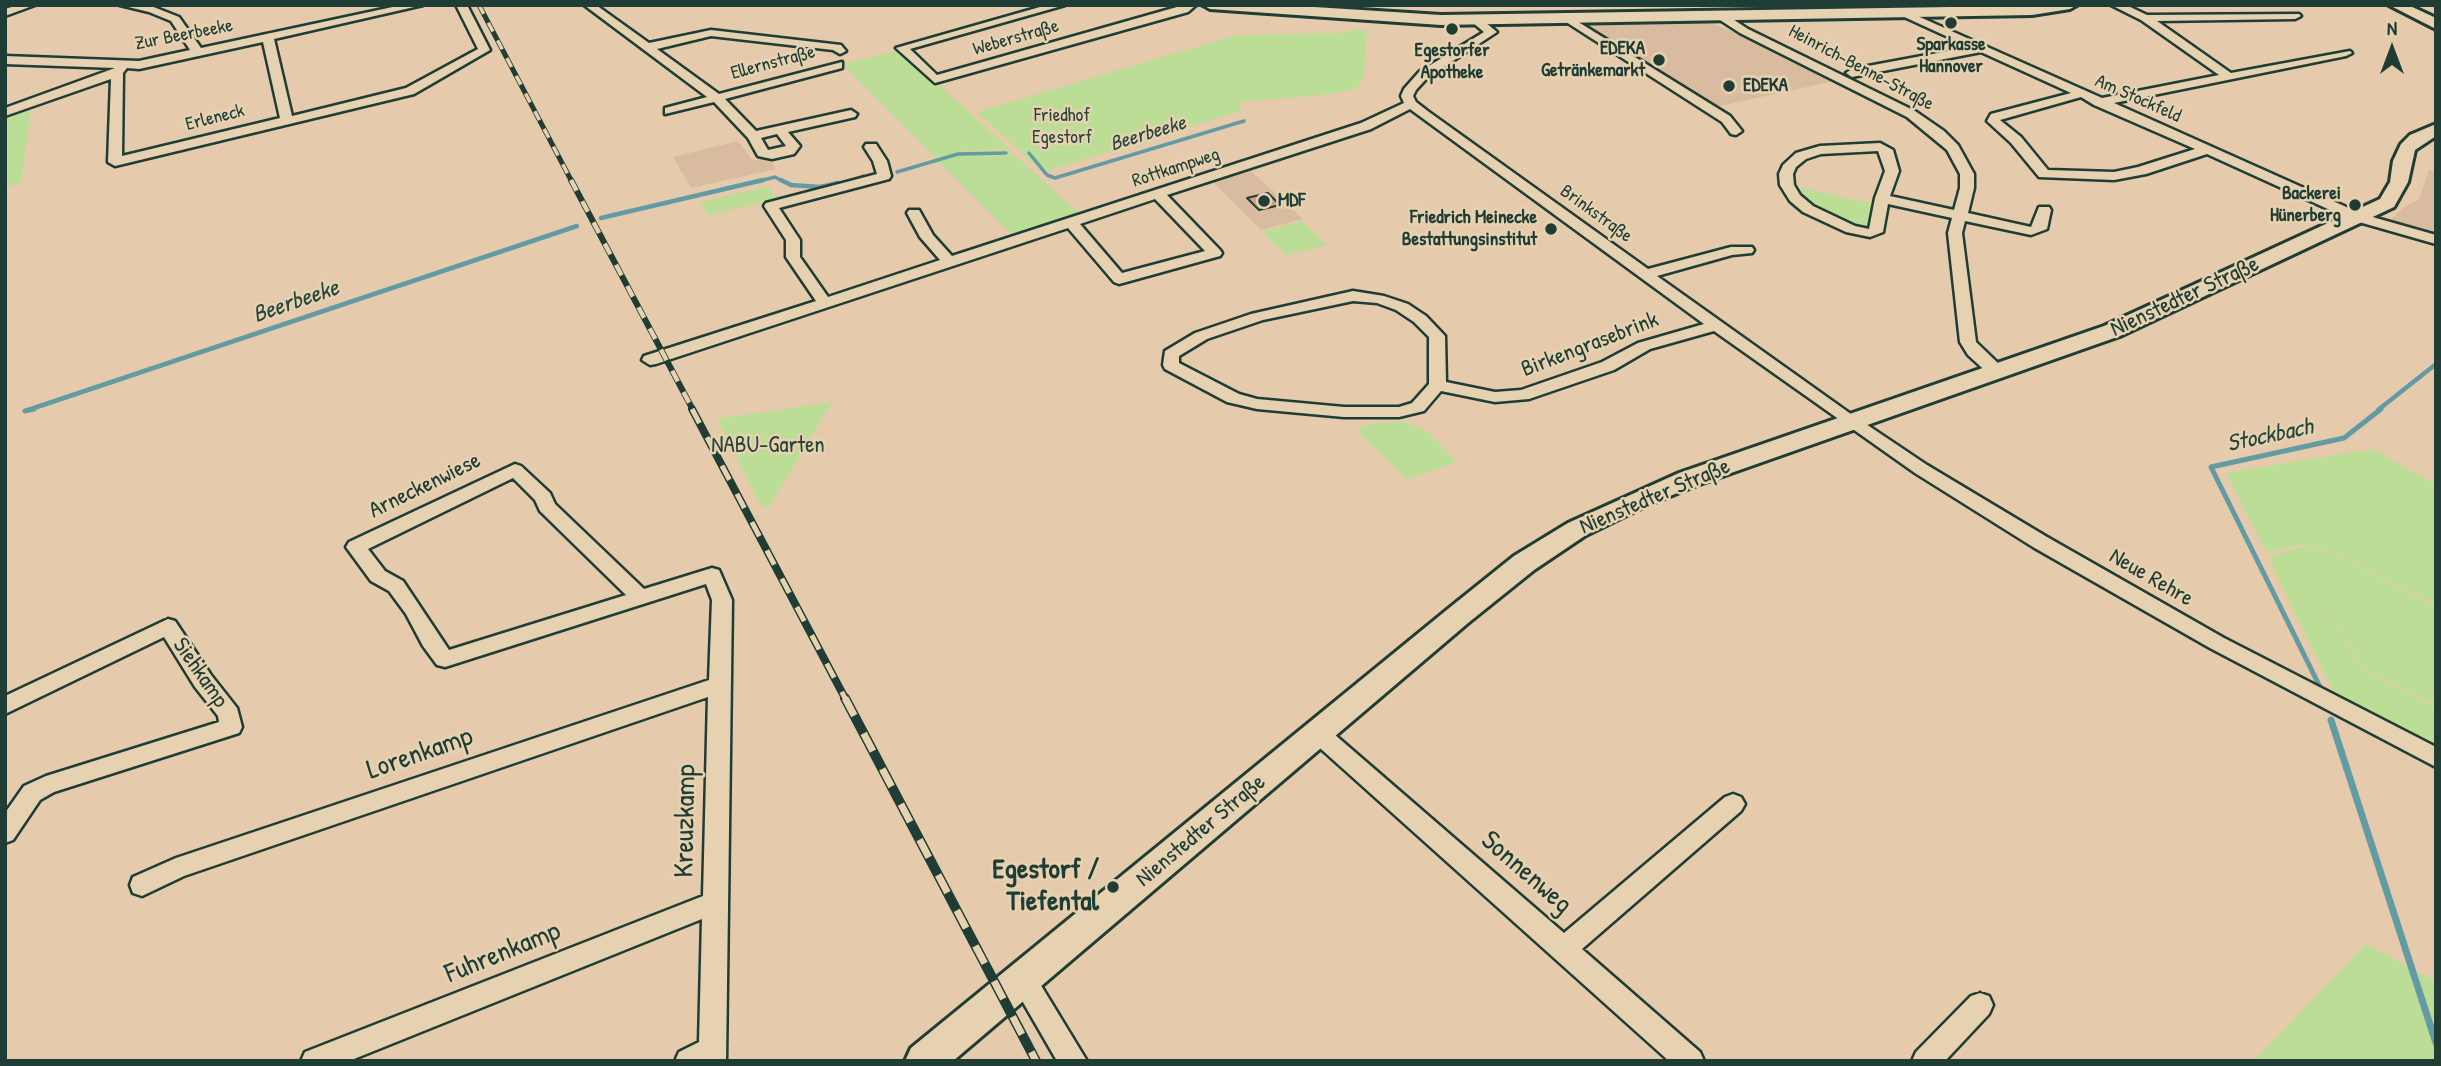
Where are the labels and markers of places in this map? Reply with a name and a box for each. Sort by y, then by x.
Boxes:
marker: Sparkasse Hannover [1943,15,1959,31]
marker: Egestorfer Apotheke [1444,21,1460,37]
place label: Sparkasse Hannover [1916,34,1986,78]
place label: EDEKA Getränkemarkt [1541,38,1645,82]
place label: Egestorfer Apotheke [1415,40,1489,84]
marker: EDEKA Getränkemarkt [1651,52,1667,68]
place label: EDEKA [1743,75,1788,97]
marker: EDEKA [1721,78,1737,94]
place label: Backerei Hünerberg [2270,183,2341,227]
place label: MDF [1278,190,1305,212]
marker: MDF [1256,193,1272,209]
marker: Backerei Hünerberg [2347,197,2363,213]
place label: Friedrich Meinecke Bestattungsinstitut [1402,207,1537,251]
marker: Friedrich Meinecke Bestattungsinstitut [1543,221,1559,237]
place label: Egestorf / Tiefental [992,854,1099,920]
marker: Egestorf / Tiefental [1105,879,1121,895]

